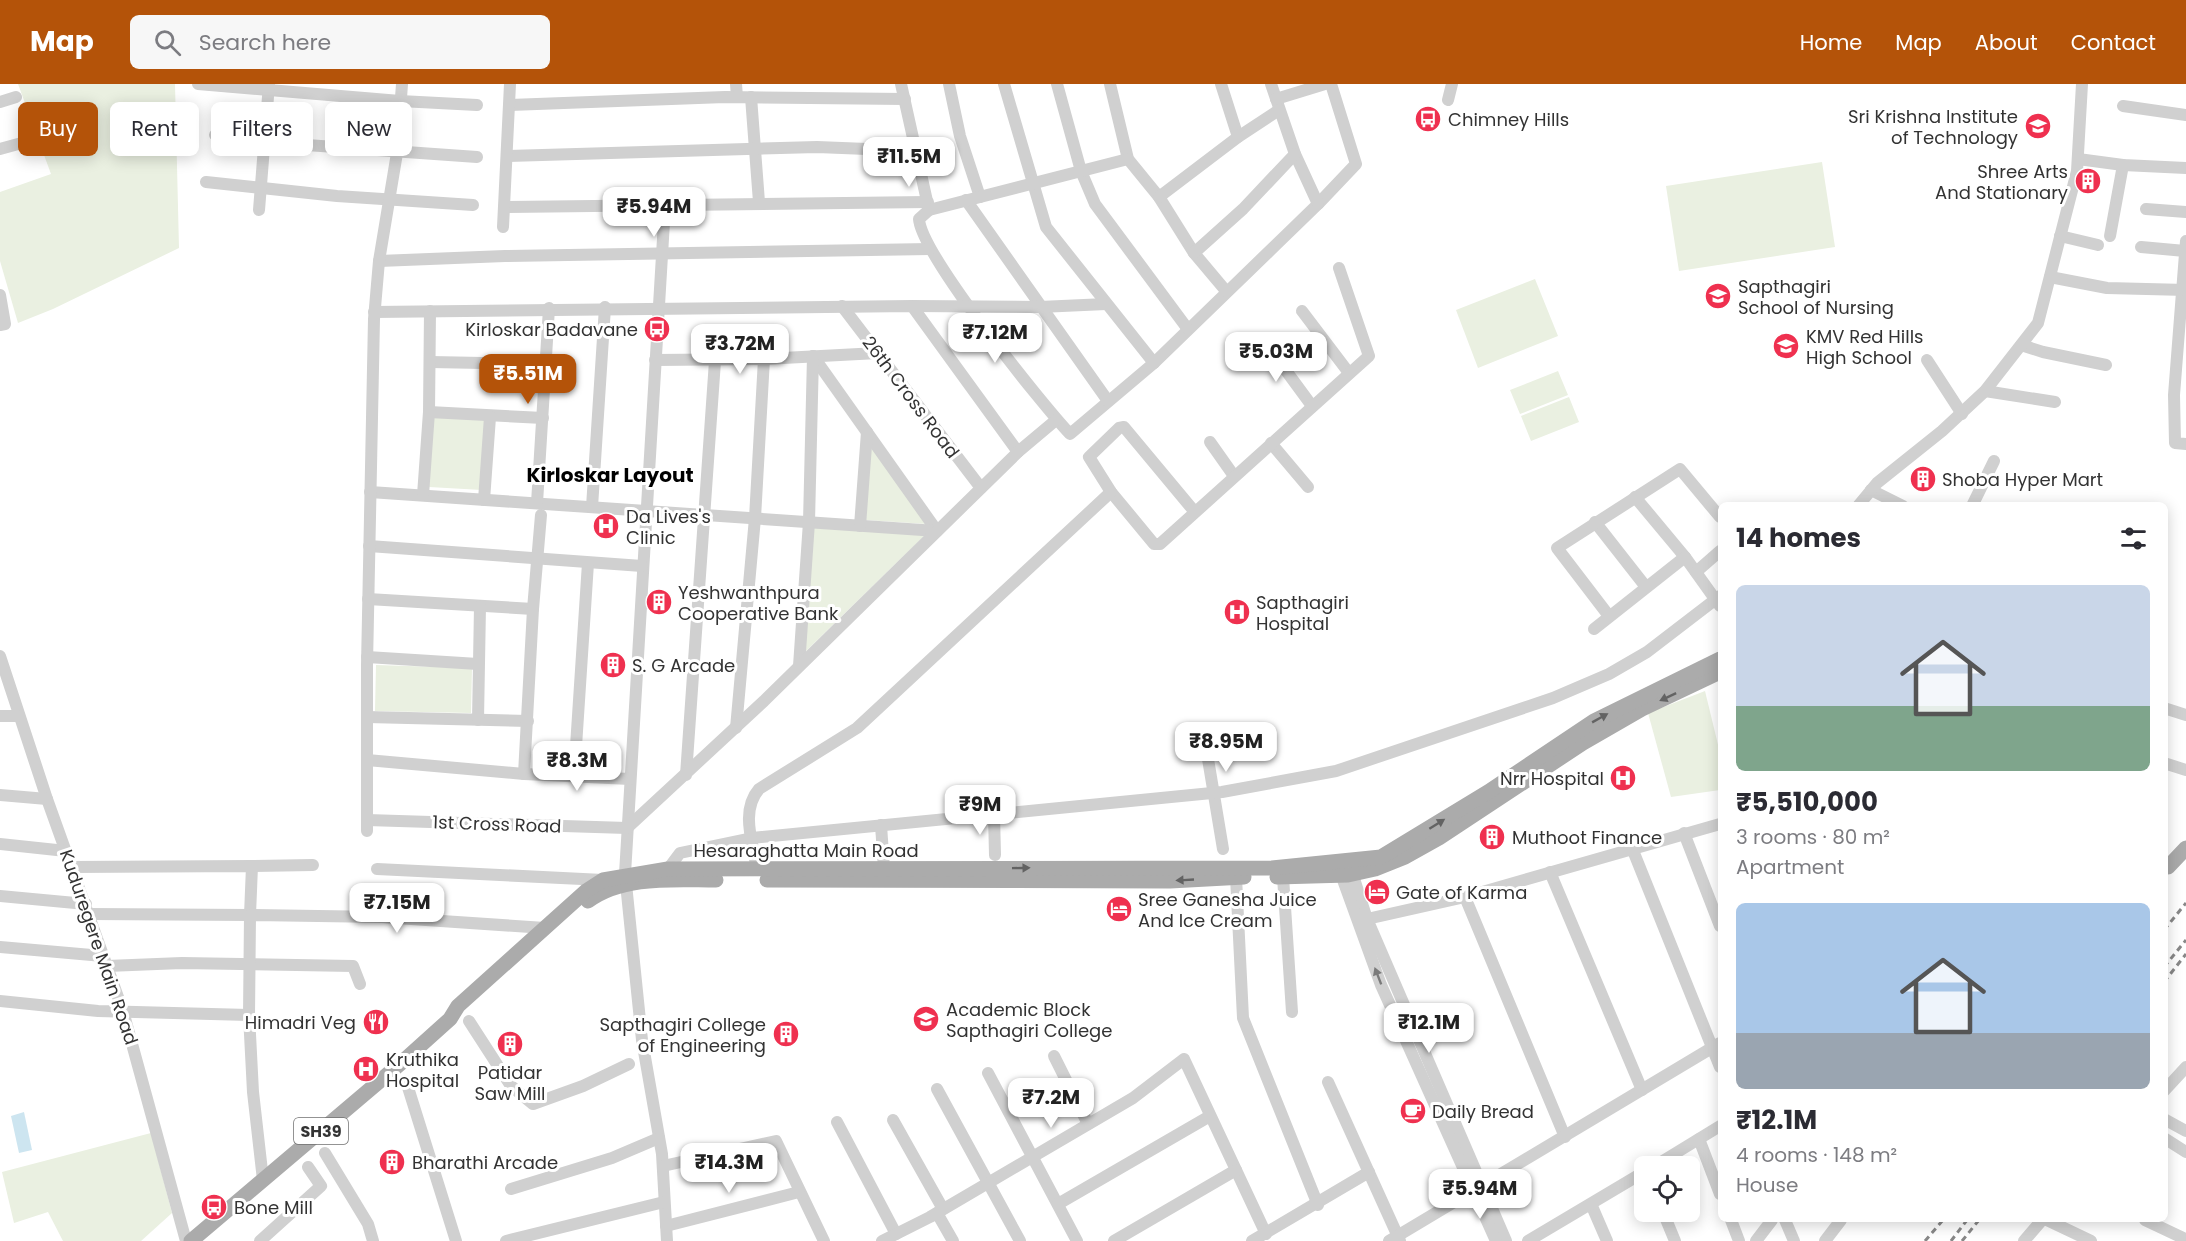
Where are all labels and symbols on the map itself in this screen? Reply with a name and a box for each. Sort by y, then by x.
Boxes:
bus stop icon: Chimney Hills [1413,104,1443,134]
place label: Sri Krishna Institute of Technology [1848,104,2018,150]
place label: Chimney Hills [1448,107,1569,132]
school or university icon: Sri Krishna Institute of Technology [2023,111,2053,141]
pin: ₹11.5M [860,137,958,188]
place label: Shree Arts And Stationary [1935,159,2068,205]
building icon: Shree Arts And Stationary [2073,166,2103,196]
pin: ₹5.94M [605,187,703,238]
place label: Sapthagiri School of Nursing [1738,274,1894,320]
school or university icon: Sapthagiri School of Nursing [1703,281,1733,311]
pin: ₹7.12M [946,313,1044,364]
bus stop icon: Kirloskar Badavane [642,314,672,344]
place label: Kirloskar Badavane [465,317,638,342]
pin: ₹3.72M [691,324,789,375]
place label: KMV Red Hills High School [1806,324,1923,370]
street label: 26th Cross Road [857,331,965,463]
school or university icon: KMV Red Hills High School [1771,331,1801,361]
pin: ₹5.03M [1227,332,1325,383]
pin: ₹5.51M [479,354,577,405]
district label: Kirloskar Layout [526,461,694,489]
building icon: Shoba Hyper Mart [1908,464,1938,494]
place label: Shoba Hyper Mart [1942,467,2103,492]
place label: Da Lives's Clinic [626,504,711,550]
hospital icon: Da Lives's Clinic [591,511,621,541]
place label: Yeshwanthpura Cooperative Bank [678,580,839,626]
building icon: Yeshwanthpura Cooperative Bank [644,587,674,617]
place label: Sapthagiri Hospital [1256,590,1349,636]
hospital icon: Sapthagiri Hospital [1222,597,1252,627]
building icon: S. G Arcade [598,650,628,680]
place label: S. G Arcade [632,653,735,678]
one-way arrow [1659,692,1676,701]
one-way arrow [1592,713,1609,723]
pin: ₹8.95M [1177,722,1275,773]
pin: ₹8.3M [535,741,619,792]
hospital icon: Nrr Hospital [1608,763,1638,793]
place label: Nrr Hospital [1500,766,1604,791]
pin: ₹9M [951,785,1009,836]
street label: 1st Cross Road [432,809,562,839]
one-way arrow [1429,819,1445,830]
building icon: Muthoot Finance [1477,822,1507,852]
place label: Muthoot Finance [1512,825,1662,850]
street label: Hesaraghatta Main Road [693,838,919,863]
street label: Kuduregere Main Road [54,846,144,1048]
one-way arrow [1011,864,1030,873]
one-way arrow [1176,875,1195,884]
hotel icon: Gate of Karma [1362,877,1392,907]
place label: Gate of Karma [1396,880,1527,905]
pin: ₹7.15M [348,883,446,934]
place label: Sree Ganesha Juice And Ice Cream [1138,887,1317,933]
hotel icon: Sree Ganesha Juice And Ice Cream [1104,894,1134,924]
one-way arrow [1373,967,1383,985]
place label: Academic Block Sapthagiri College [946,997,1112,1043]
pin: ₹12.1M [1380,1003,1478,1054]
school or university icon: Academic Block Sapthagiri College [911,1004,941,1034]
restaurant icon: Himadri Veg [361,1007,391,1037]
place label: Himadri Veg [245,1010,356,1035]
place label: Sapthagiri College of Engineering [600,1012,766,1058]
building icon: Sapthagiri College of Engineering [771,1019,801,1049]
building icon: Patidar Saw Mill [495,1029,525,1059]
place label: Kruthika Hospital [386,1047,459,1093]
hospital icon: Kruthika Hospital [351,1054,381,1084]
place label: Patidar Saw Mill [474,1060,546,1106]
pin: ₹7.2M [1009,1078,1093,1129]
cafe icon: Daily Bread [1398,1096,1428,1126]
place label: Daily Bread [1432,1099,1534,1124]
road number: SH39 [294,1118,348,1144]
pin: ₹14.3M [680,1143,778,1194]
building icon: Bharathi Arcade [377,1147,407,1177]
place label: Bharathi Arcade [412,1150,558,1175]
pin: ₹5.94M [1431,1169,1529,1220]
bus stop icon: Bone Mill [199,1192,229,1222]
place label: Bone Mill [234,1195,313,1220]

